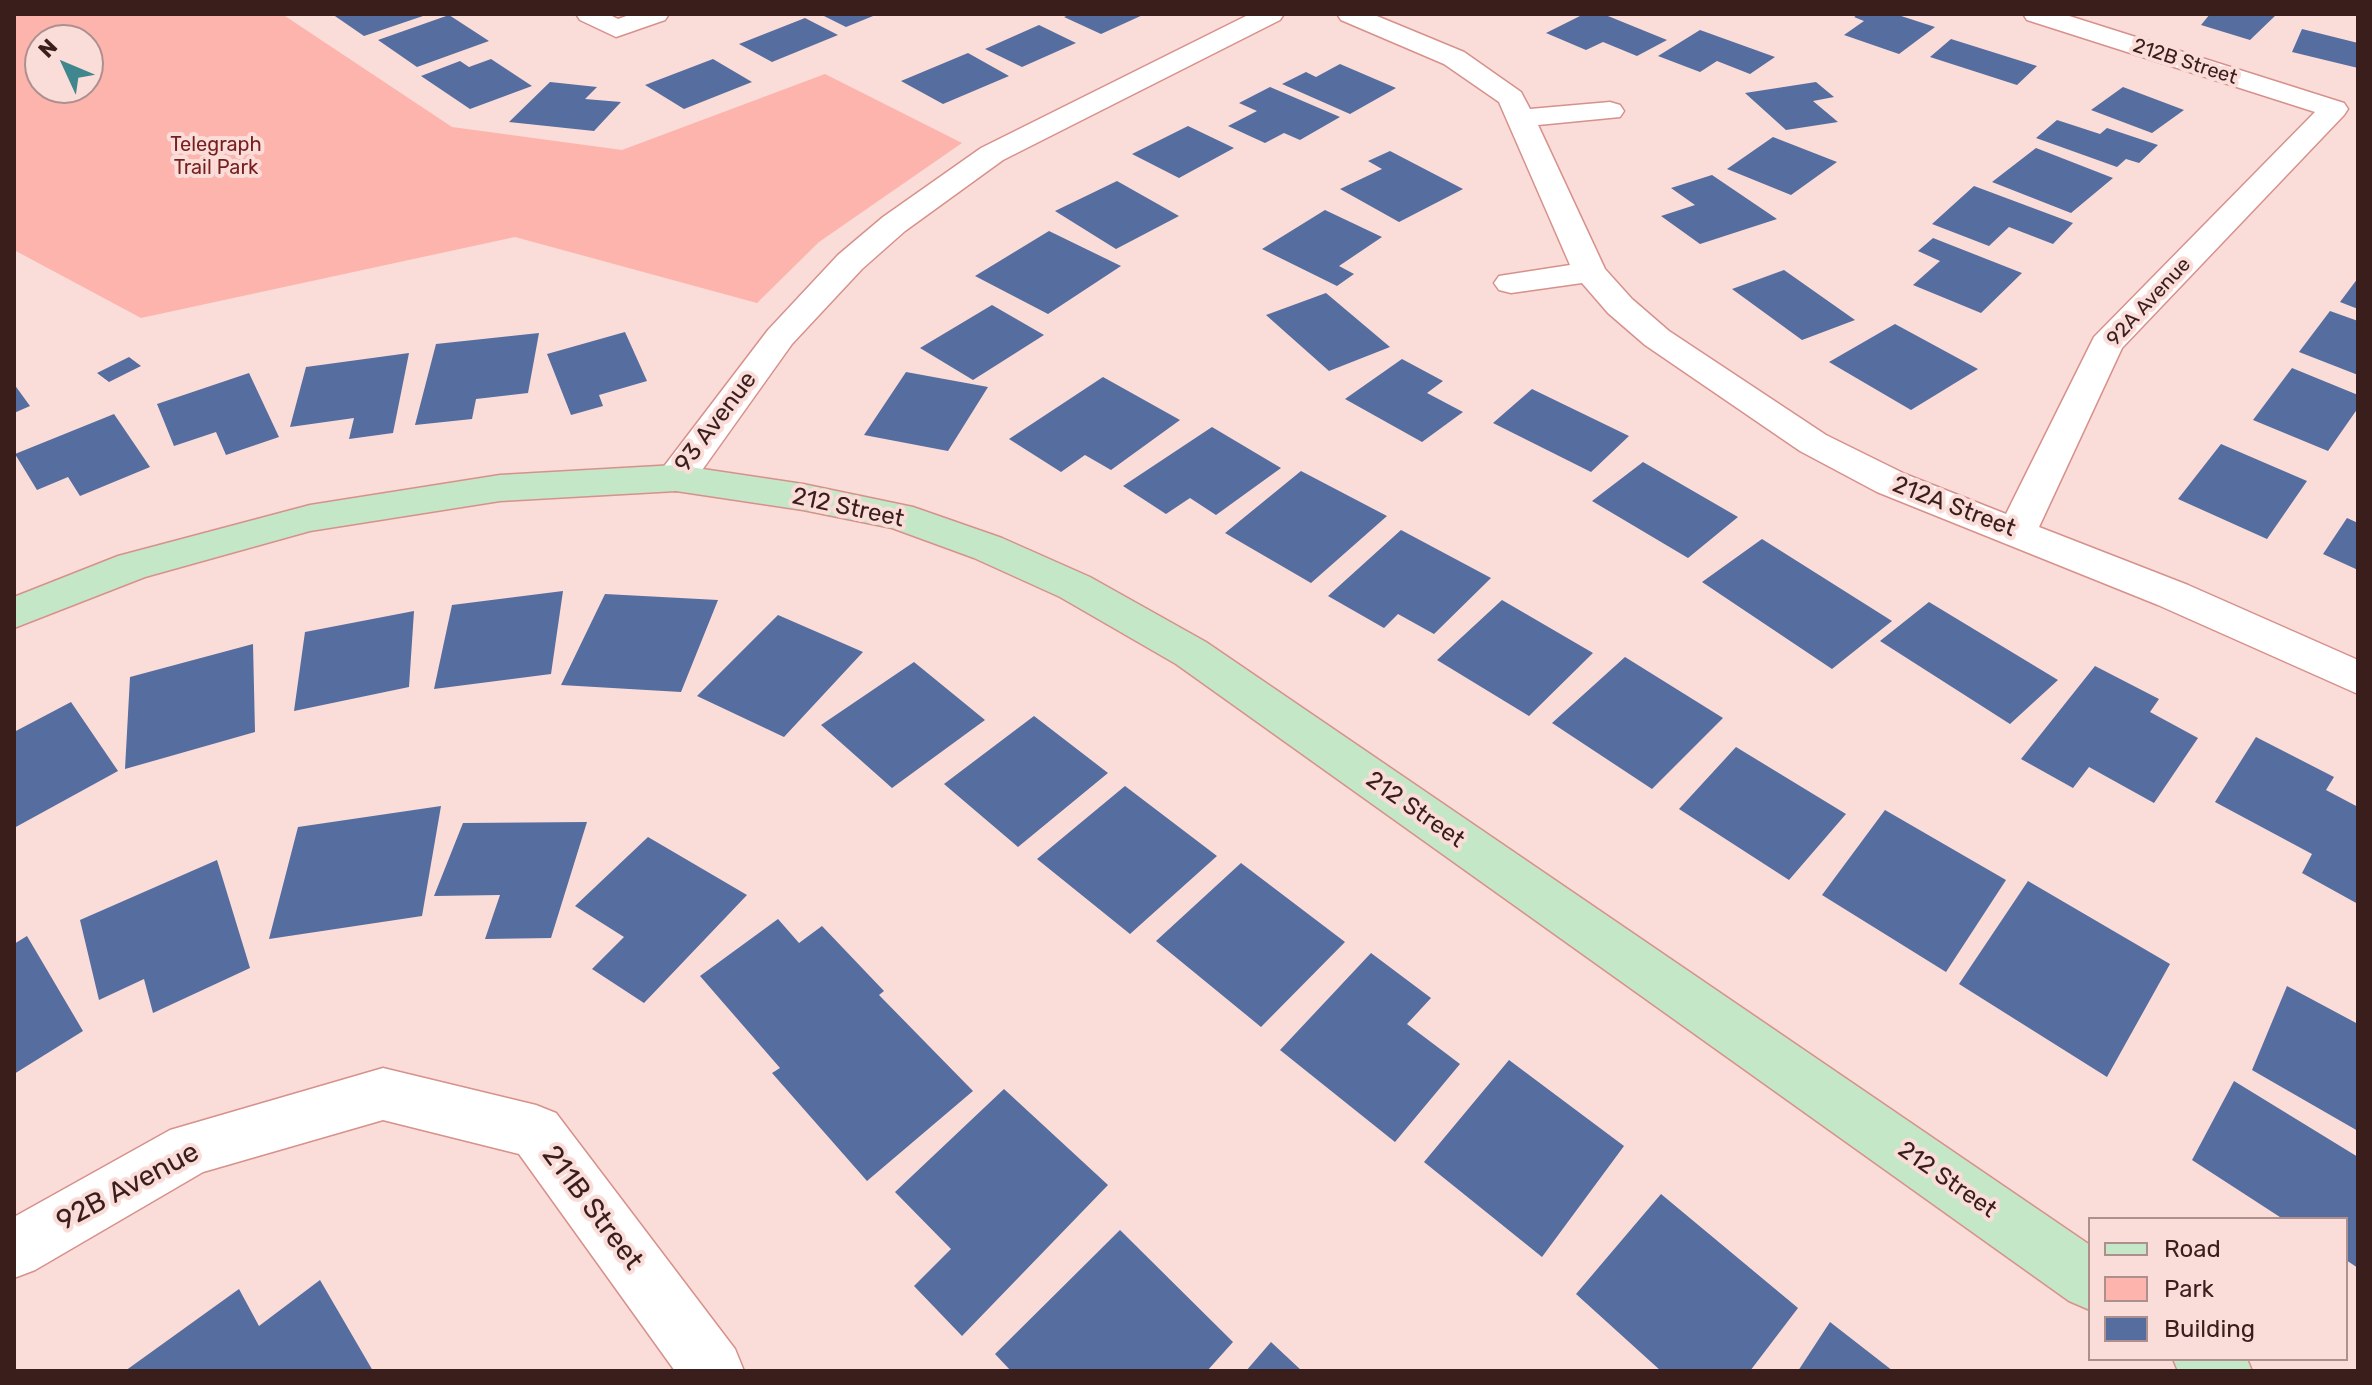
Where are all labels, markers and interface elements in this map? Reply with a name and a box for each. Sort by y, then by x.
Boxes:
north arrow [24,24,104,104]
text: N [33,33,63,63]
street label: 212B Street [2130,34,2240,90]
park label: Telegraph Trail Park [170,133,262,180]
street label: 92A Avenue [2102,253,2196,351]
street label: 93 Avenue [669,366,763,478]
street label: 212A Street [1888,470,2020,544]
street label: 212 Street [789,482,907,534]
street label: 212 Street [1360,766,1470,854]
street label: 92B Avenue [51,1135,205,1239]
street label: 212 Street [1892,1136,2002,1224]
street label: 211B Street [534,1139,650,1277]
legend [2088,1217,2348,1361]
text: Road [2164,1235,2221,1263]
text: Park [2164,1275,2214,1303]
text: Building [2164,1315,2255,1343]

